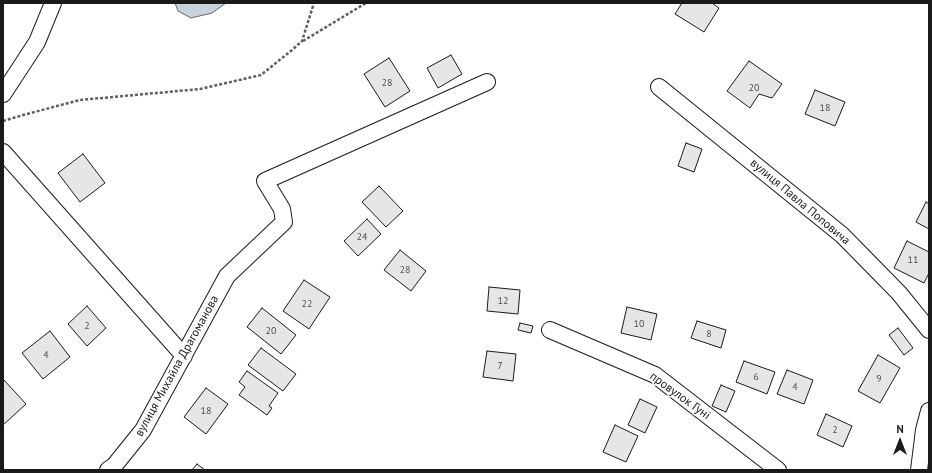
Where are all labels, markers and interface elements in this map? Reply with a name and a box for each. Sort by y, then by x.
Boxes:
house number: 28 [382,77,392,89]
house number: 20 [749,82,759,94]
house number: 18 [820,102,830,114]
street label: вулиця Павла Поповича [747,156,853,248]
house number: 24 [357,231,367,243]
house number: 11 [908,254,918,266]
house number: 28 [400,264,410,276]
street label: вулиця Михайла Драгоманова [132,293,222,439]
house number: 12 [498,295,508,307]
house number: 22 [302,298,312,310]
house number: 10 [634,318,644,330]
house number: 2 [84,320,90,332]
house number: 20 [266,325,276,337]
house number: 8 [706,328,712,340]
house number: 4 [43,349,49,361]
house number: 7 [497,360,503,372]
street label: провулок Гуні [647,369,713,423]
house number: 6 [753,371,759,383]
house number: 9 [876,373,882,385]
house number: 4 [792,381,798,393]
house number: 18 [201,405,211,417]
north arrow [880,421,920,461]
text: N [896,422,904,436]
house number: 2 [832,424,838,436]

